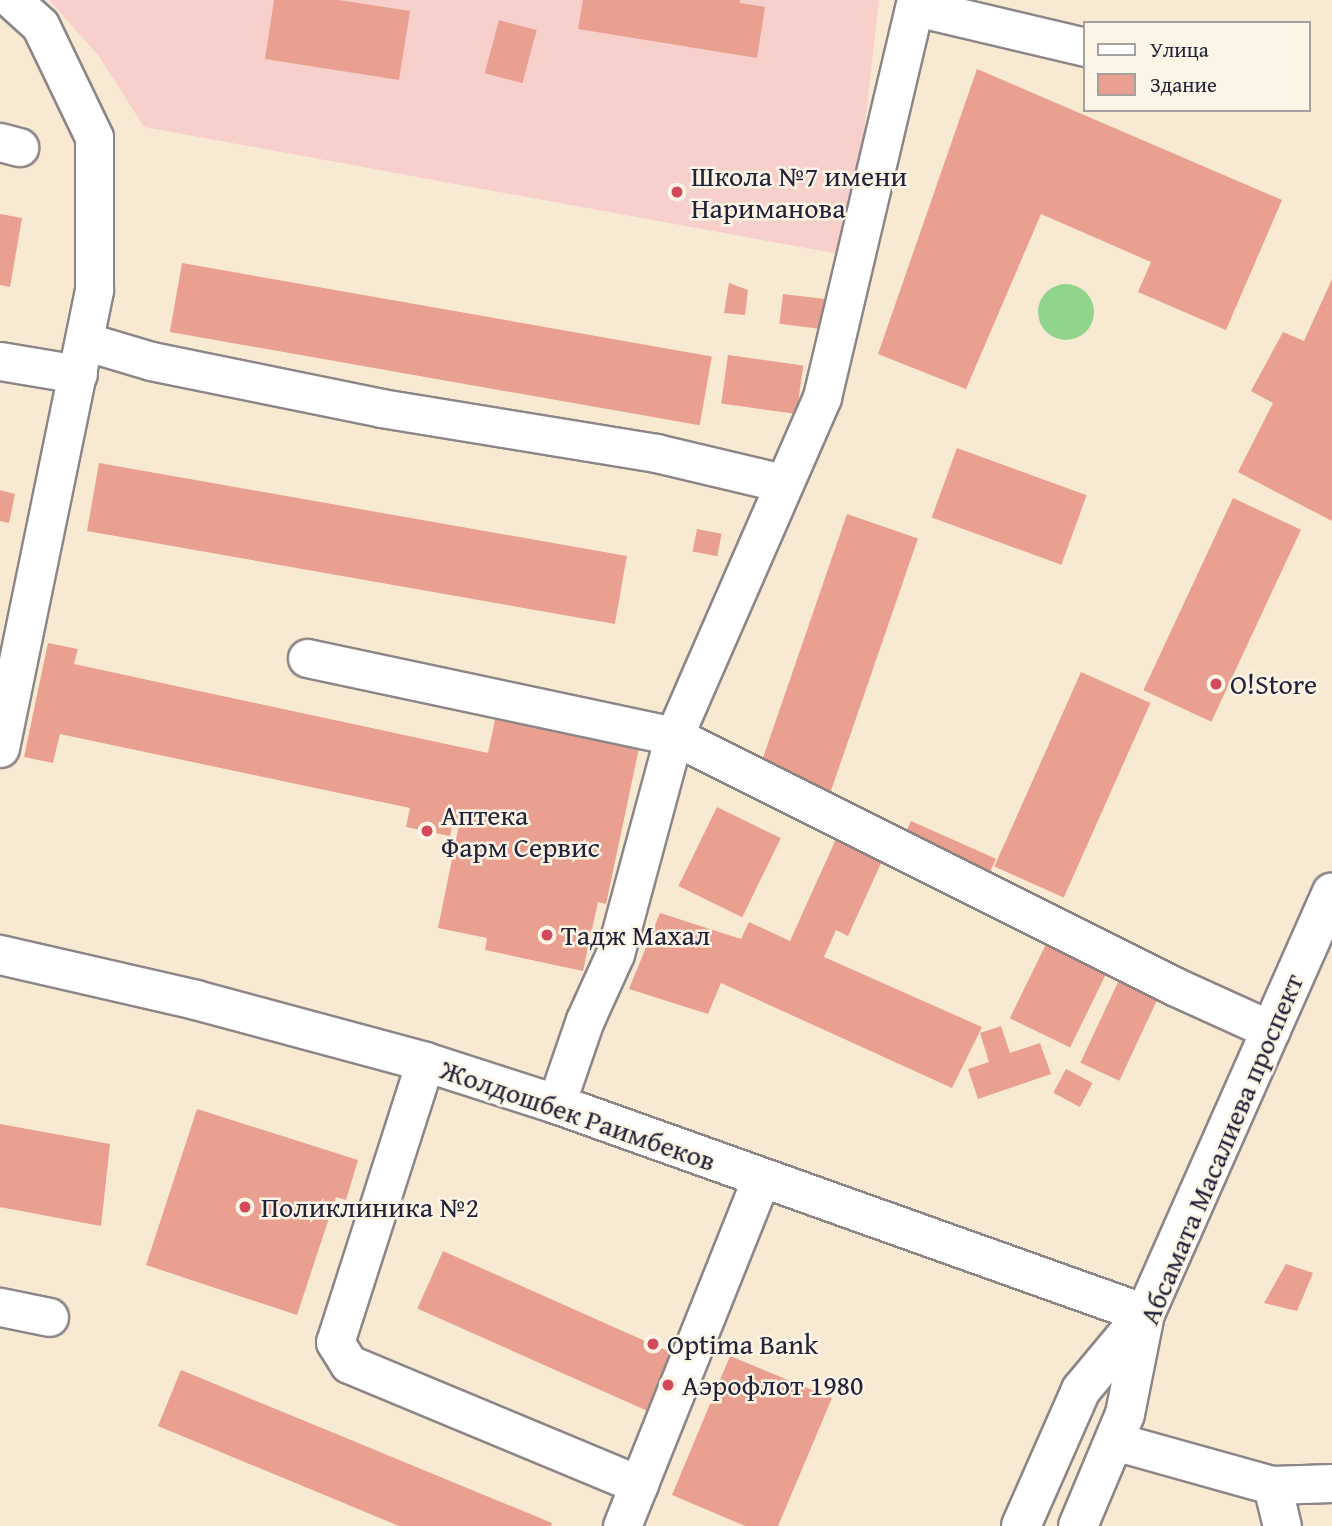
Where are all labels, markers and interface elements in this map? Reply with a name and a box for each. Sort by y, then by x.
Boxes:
legend [1084,21,1311,112]
text: Улица [1150,34,1209,65]
text: Здание [1150,69,1217,100]
place label: Школа №7 имени Нариманова [691,159,907,225]
marker: Школа №7 имени Нариманова [669,184,685,200]
place label: O!Store [1230,667,1317,701]
marker: O!Store [1208,676,1224,692]
place label: Аптека Фарм Сервис [441,798,600,864]
marker: Аптека Фарм Сервис [419,823,435,839]
place label: Тадж Махал [561,918,710,952]
marker: Тадж Махал [539,927,555,943]
street label: Абсамата Масалиева проспект [1132,969,1310,1329]
street label: Жолдошбек Раимбеков [436,1052,720,1178]
place label: Поликлиника №2 [261,1190,479,1224]
marker: Поликлиника №2 [235,1197,255,1217]
place label: Optima Bank [667,1327,818,1361]
marker: Optima Bank [645,1336,661,1352]
place label: Аэрофлот 1980 [682,1368,864,1402]
marker: Аэрофлот 1980 [660,1377,676,1393]

